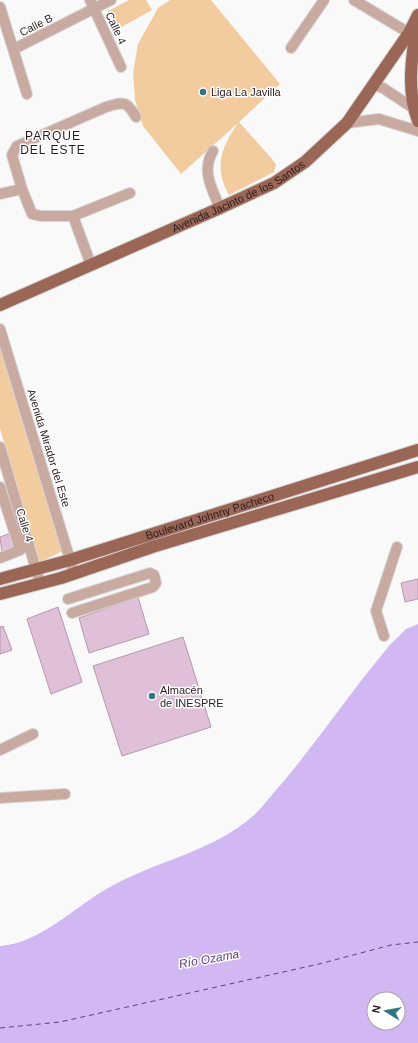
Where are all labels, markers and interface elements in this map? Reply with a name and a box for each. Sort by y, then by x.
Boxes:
street label: Calle 4 [103,10,129,46]
street label: Calle B [17,12,55,38]
place label: Liga La Javilla [211,86,282,98]
marker: Liga La Javilla [198,87,208,97]
district label: PARQUE DEL ESTE [20,129,86,157]
street label: Avenida Jacinto de los Santos [170,158,307,235]
street label: Avenida Mirador del Este [25,388,73,508]
street label: Boulevard Johnny Pacheco [144,490,275,542]
street label: Calle 4 [14,507,36,543]
place label: Almacén de INESPRE [160,684,224,709]
marker: Almacén de INESPRE [147,691,157,701]
water label: Río Ozama [178,947,240,971]
north arrow [366,991,406,1031]
text: N [370,1004,383,1014]

